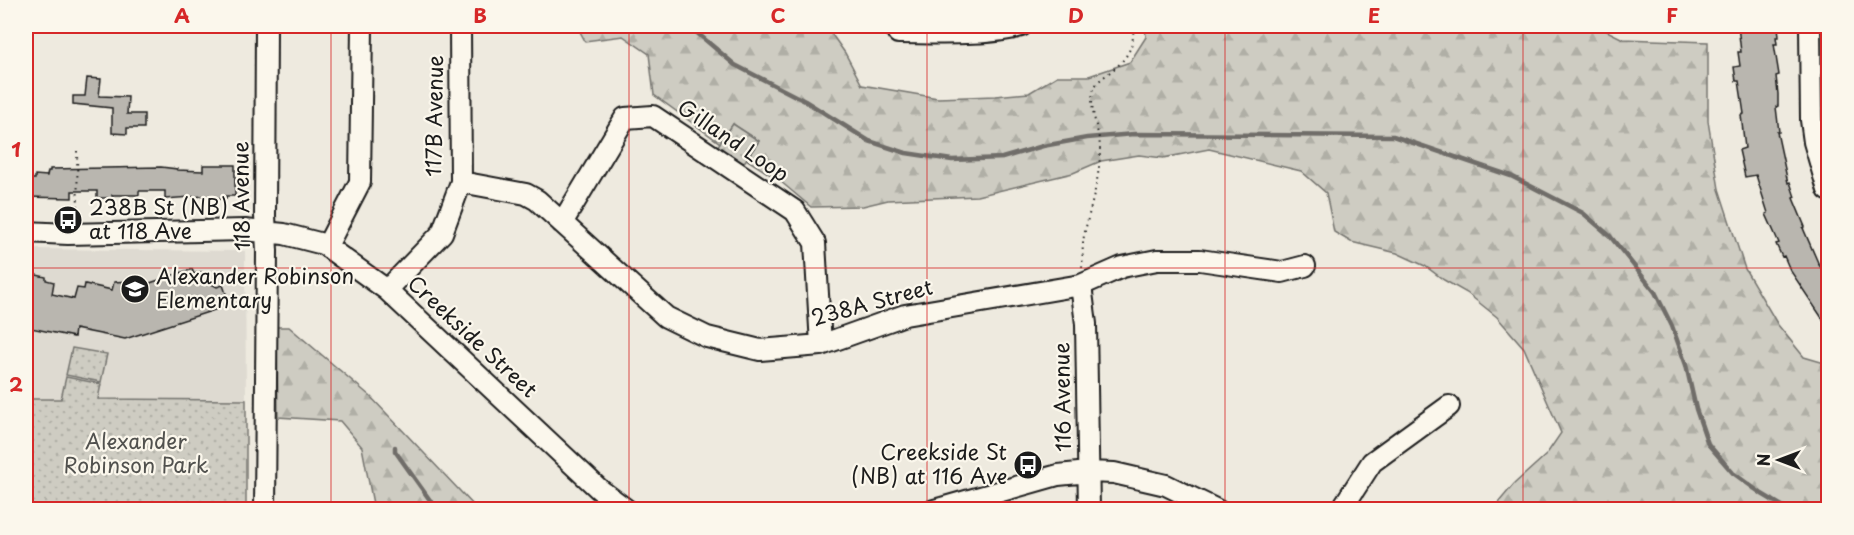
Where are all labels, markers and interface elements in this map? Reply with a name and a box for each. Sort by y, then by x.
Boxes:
text: A [174,0,190,30]
text: B [473,0,487,30]
text: C [770,0,786,30]
text: D [1068,0,1084,30]
text: E [1368,0,1380,30]
text: F [1666,0,1678,30]
street label: 117B Avenue [416,55,450,177]
street label: Gilland Loop [672,90,796,189]
text: 1 [11,134,21,164]
street label: 118 Avenue [223,141,257,251]
place label: 238B St (NB) at 118 Ave [89,190,228,246]
bus stop icon: 238B St (NB) at 118 Ave [52,204,84,236]
place label: Alexander Robinson Elementary [156,259,354,315]
street label: Creekside Street [401,267,545,404]
street label: 238A Street [807,269,936,333]
school or university icon: Alexander Robinson Elementary [119,273,151,305]
street label: 116 Avenue [1044,342,1078,452]
text: 2 [9,369,23,399]
park label: Alexander Robinson Park [63,424,209,480]
north arrow [1749,430,1809,490]
place label: Creekside St (NB) at 116 Ave [851,435,1007,491]
bus stop icon: Creekside St (NB) at 116 Ave [1012,449,1044,481]
text: N [1751,454,1775,466]

